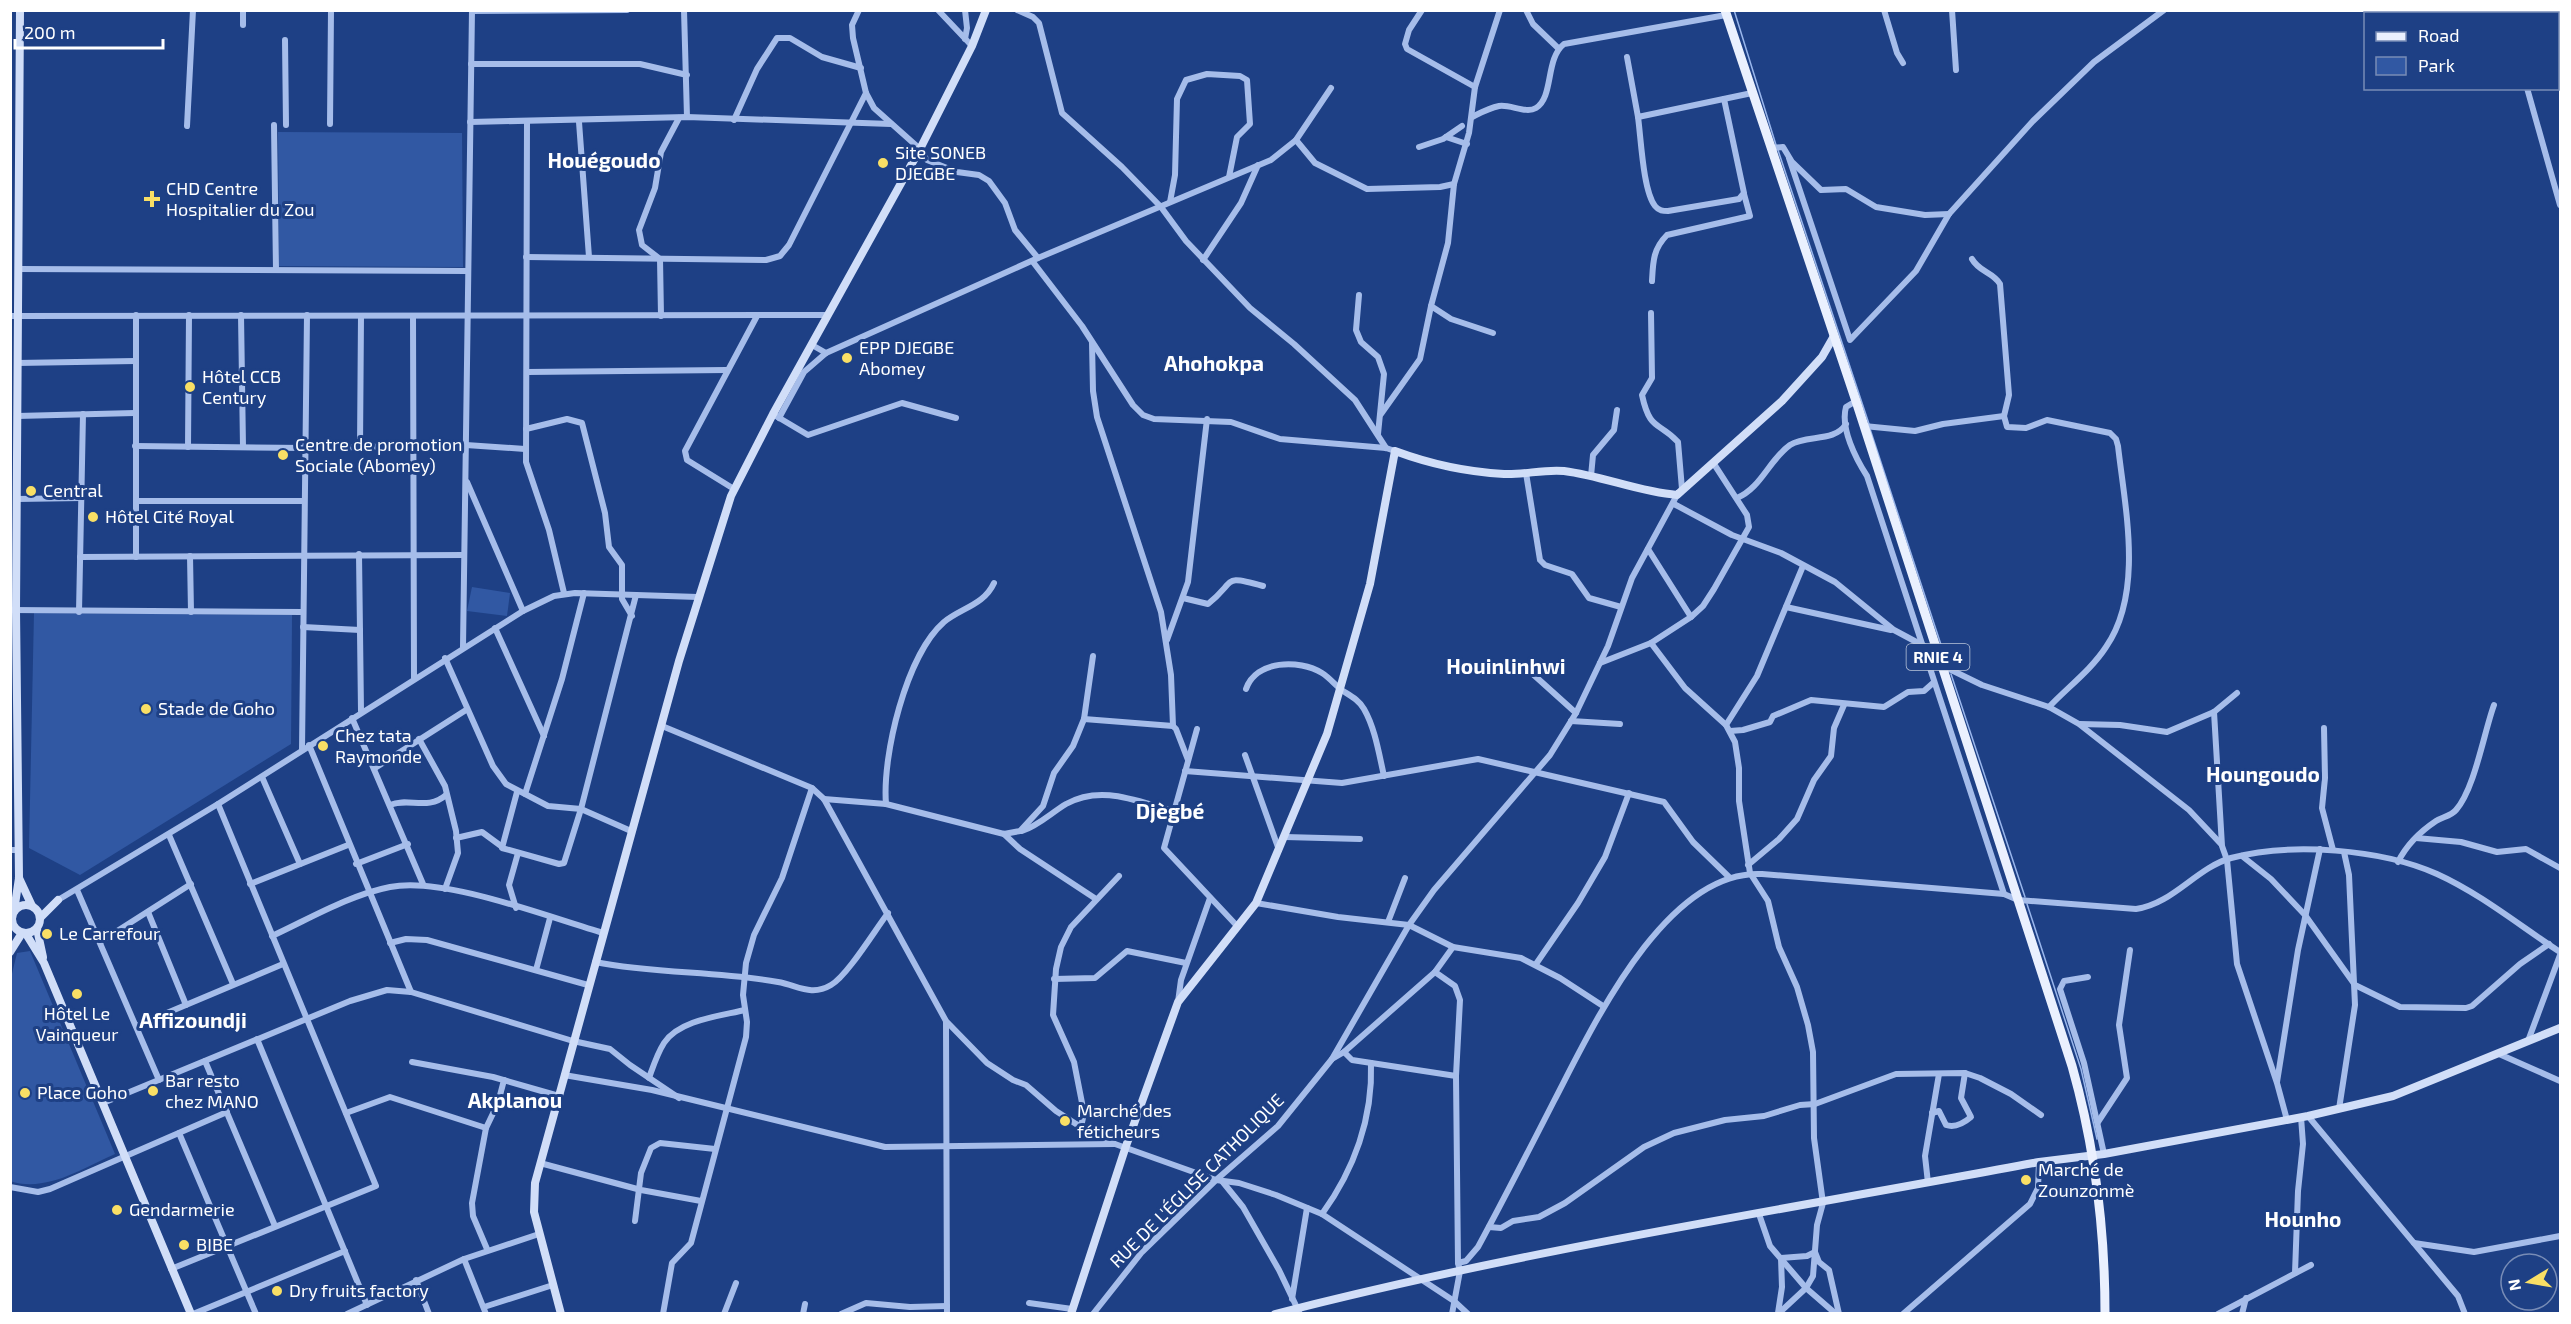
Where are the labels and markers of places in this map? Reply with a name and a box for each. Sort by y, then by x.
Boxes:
place label: Site SONEB DJEGBE [895,141,986,184]
marker: Site SONEB DJEGBE [876,156,890,170]
place label: CHD Centre Hospitalier du Zou [166,177,315,220]
marker: CHD Centre Hospitalier du Zou [143,190,161,208]
place label: EPP DJEGBE Abomey [859,336,954,379]
marker: EPP DJEGBE Abomey [840,351,854,365]
place label: Hôtel CCB Century [202,365,281,408]
marker: Hôtel CCB Century [183,380,197,394]
place label: Centre de promotion Sociale (Abomey) [295,433,463,476]
marker: Centre de promotion Sociale (Abomey) [276,448,290,462]
place label: Central [43,479,103,501]
marker: Central [24,484,38,498]
place label: Hôtel Cité Royal [105,505,234,527]
marker: Hôtel Cité Royal [86,510,100,524]
place label: Stade de Goho [158,697,275,719]
marker: Stade de Goho [139,702,153,716]
place label: Chez tata Raymonde [335,724,422,767]
marker: Chez tata Raymonde [316,739,330,753]
place label: Le Carrefour [59,922,160,944]
marker: Le Carrefour [40,927,54,941]
marker: Hôtel Le Vainqueur [70,987,84,1001]
place label: Hôtel Le Vainqueur [36,1002,118,1045]
place label: Bar resto chez MANO [165,1069,259,1112]
place label: Place Goho [37,1081,127,1103]
marker: Bar resto chez MANO [146,1084,160,1098]
marker: Place Goho [18,1086,32,1100]
place label: Marché des féticheurs [1077,1099,1172,1142]
marker: Marché des féticheurs [1058,1114,1072,1128]
place label: Marché de Zounzonmè [2038,1158,2134,1201]
marker: Marché de Zounzonmè [2019,1173,2033,1187]
place label: Gendarmerie [129,1198,235,1220]
marker: Gendarmerie [110,1203,124,1217]
place label: BIBE [196,1233,233,1255]
marker: BIBE [177,1238,191,1252]
place label: Dry fruits factory [289,1279,429,1301]
marker: Dry fruits factory [270,1284,284,1298]

